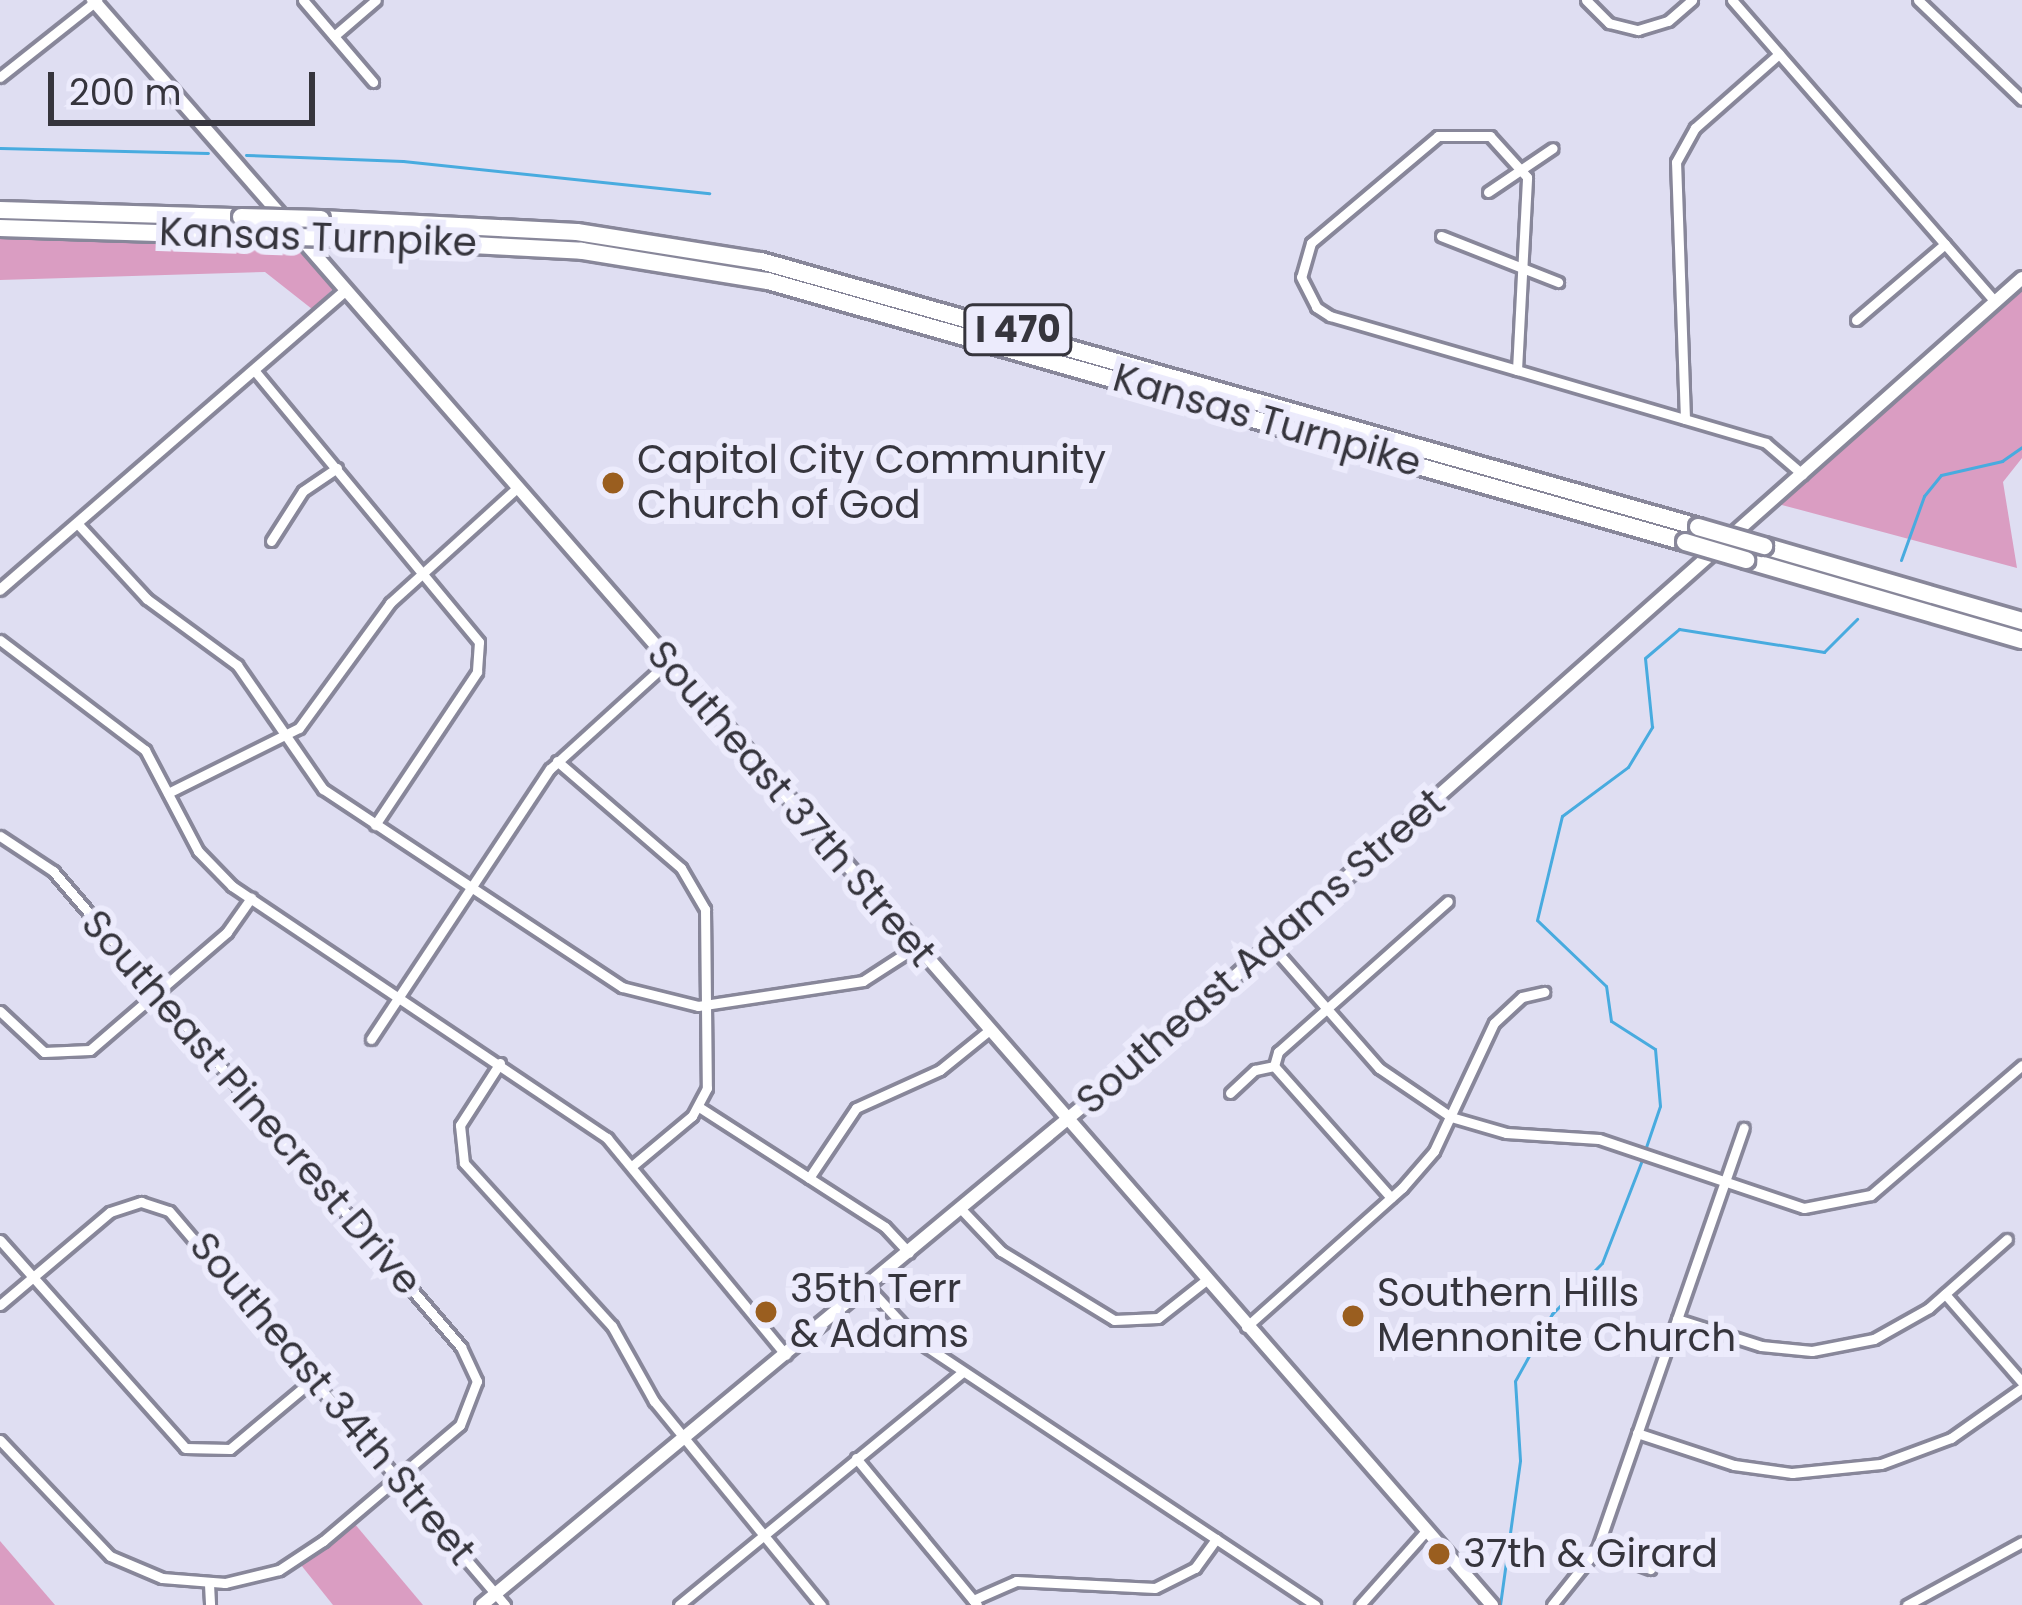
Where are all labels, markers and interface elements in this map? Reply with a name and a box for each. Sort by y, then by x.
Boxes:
scale bar [54,48,321,122]
text: 200 m [69,67,182,118]
street label: Kansas Turnpike [158,209,478,267]
road number: I 470 [961,300,1075,360]
street label: Kansas Turnpike [1108,355,1426,487]
place label: Capitol City Community Church of God [637,438,1106,529]
marker: Capitol City Community Church of God [600,470,626,496]
street label: Southeast 37th Street [637,632,945,976]
street label: Southeast Adams Street [1068,780,1454,1124]
street label: Southeast Pinecrest Drive [71,901,431,1305]
street label: Southeast 34th Street [179,1224,485,1574]
place label: 35th Terr & Adams [790,1267,969,1358]
place label: Southern Hills Mennonite Church [1377,1271,1736,1362]
marker: 35th Terr & Adams [753,1299,779,1325]
marker: Southern Hills Mennonite Church [1340,1303,1366,1329]
place label: 37th & Girard [1463,1531,1718,1577]
marker: 37th & Girard [1426,1541,1452,1567]

